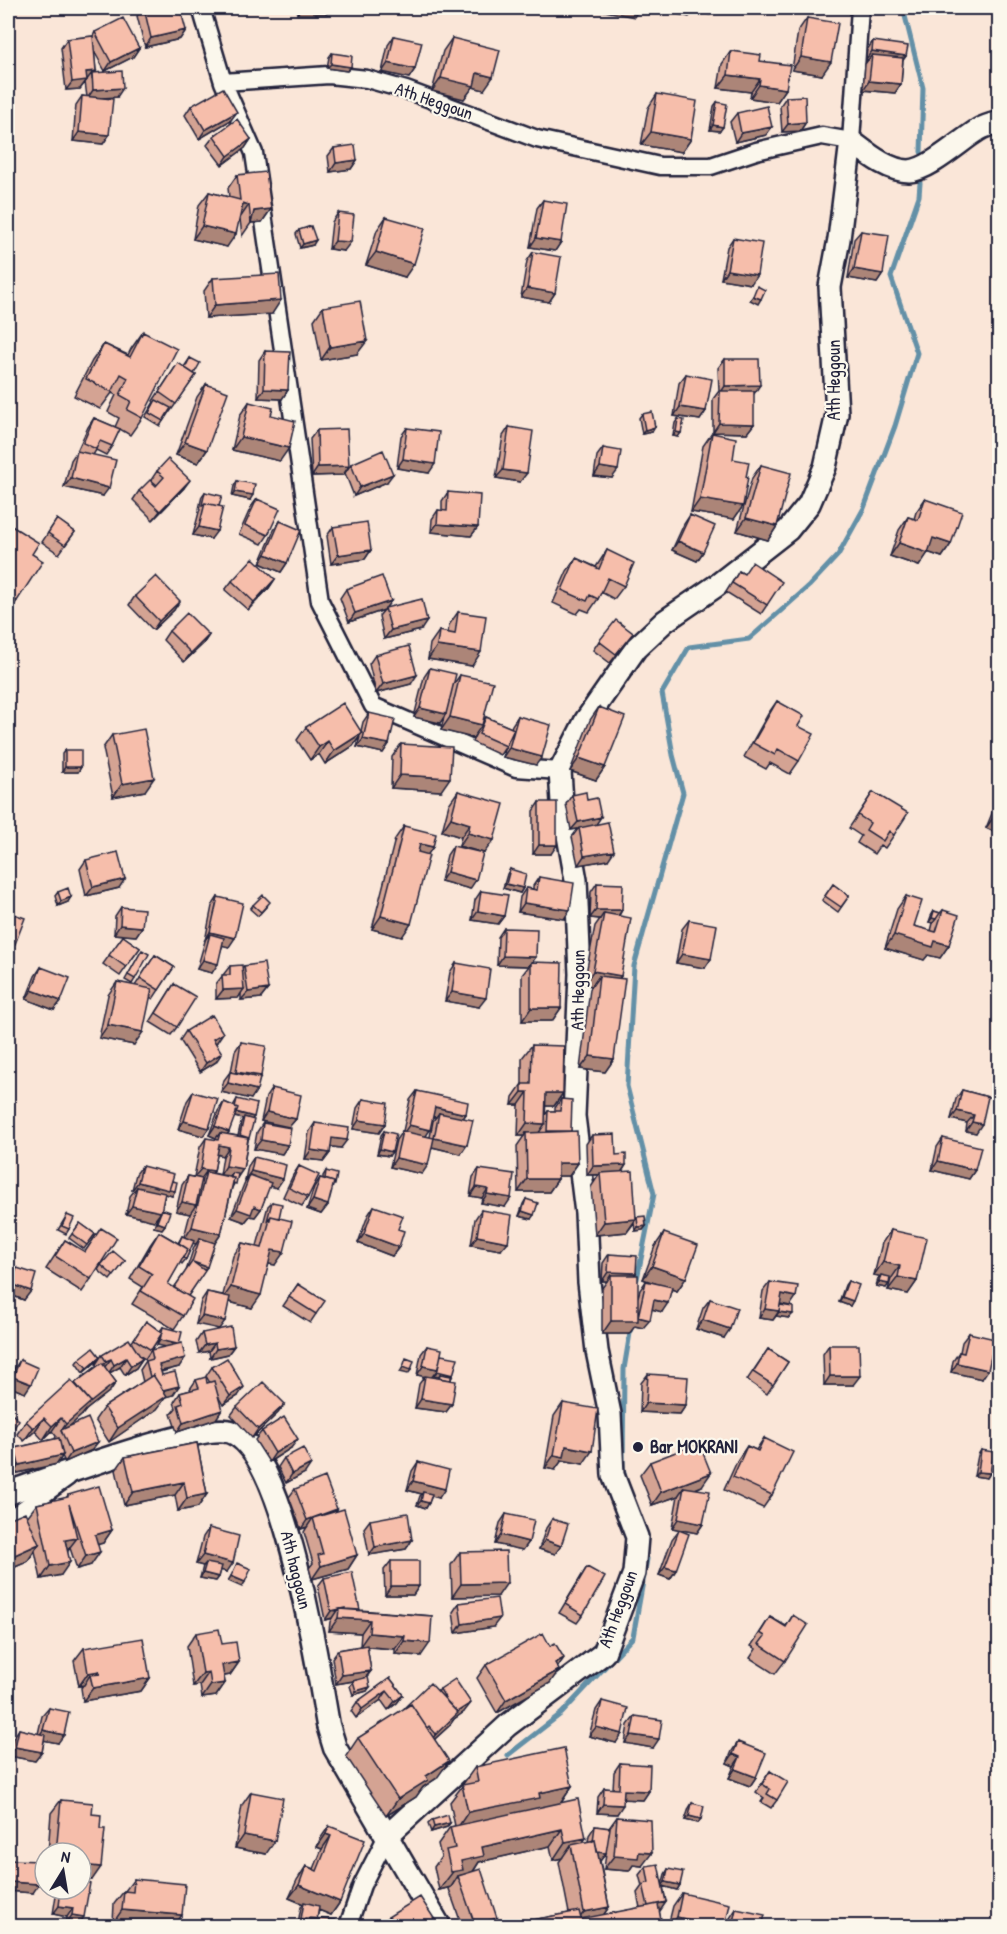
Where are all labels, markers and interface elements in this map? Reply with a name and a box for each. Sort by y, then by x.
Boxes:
street label: Ath Heggoun [392,76,476,126]
street label: Ath Heggoun [821,340,846,420]
street label: Ath Heggoun [564,949,591,1031]
place label: Bar MOKRANI [650,1434,738,1459]
marker: Bar MOKRANI [631,1440,645,1454]
street label: Ath haggoun [275,1528,318,1612]
street label: Ath Heggoun [592,1567,643,1651]
north arrow [33,1841,93,1901]
text: N [60,1845,73,1868]

